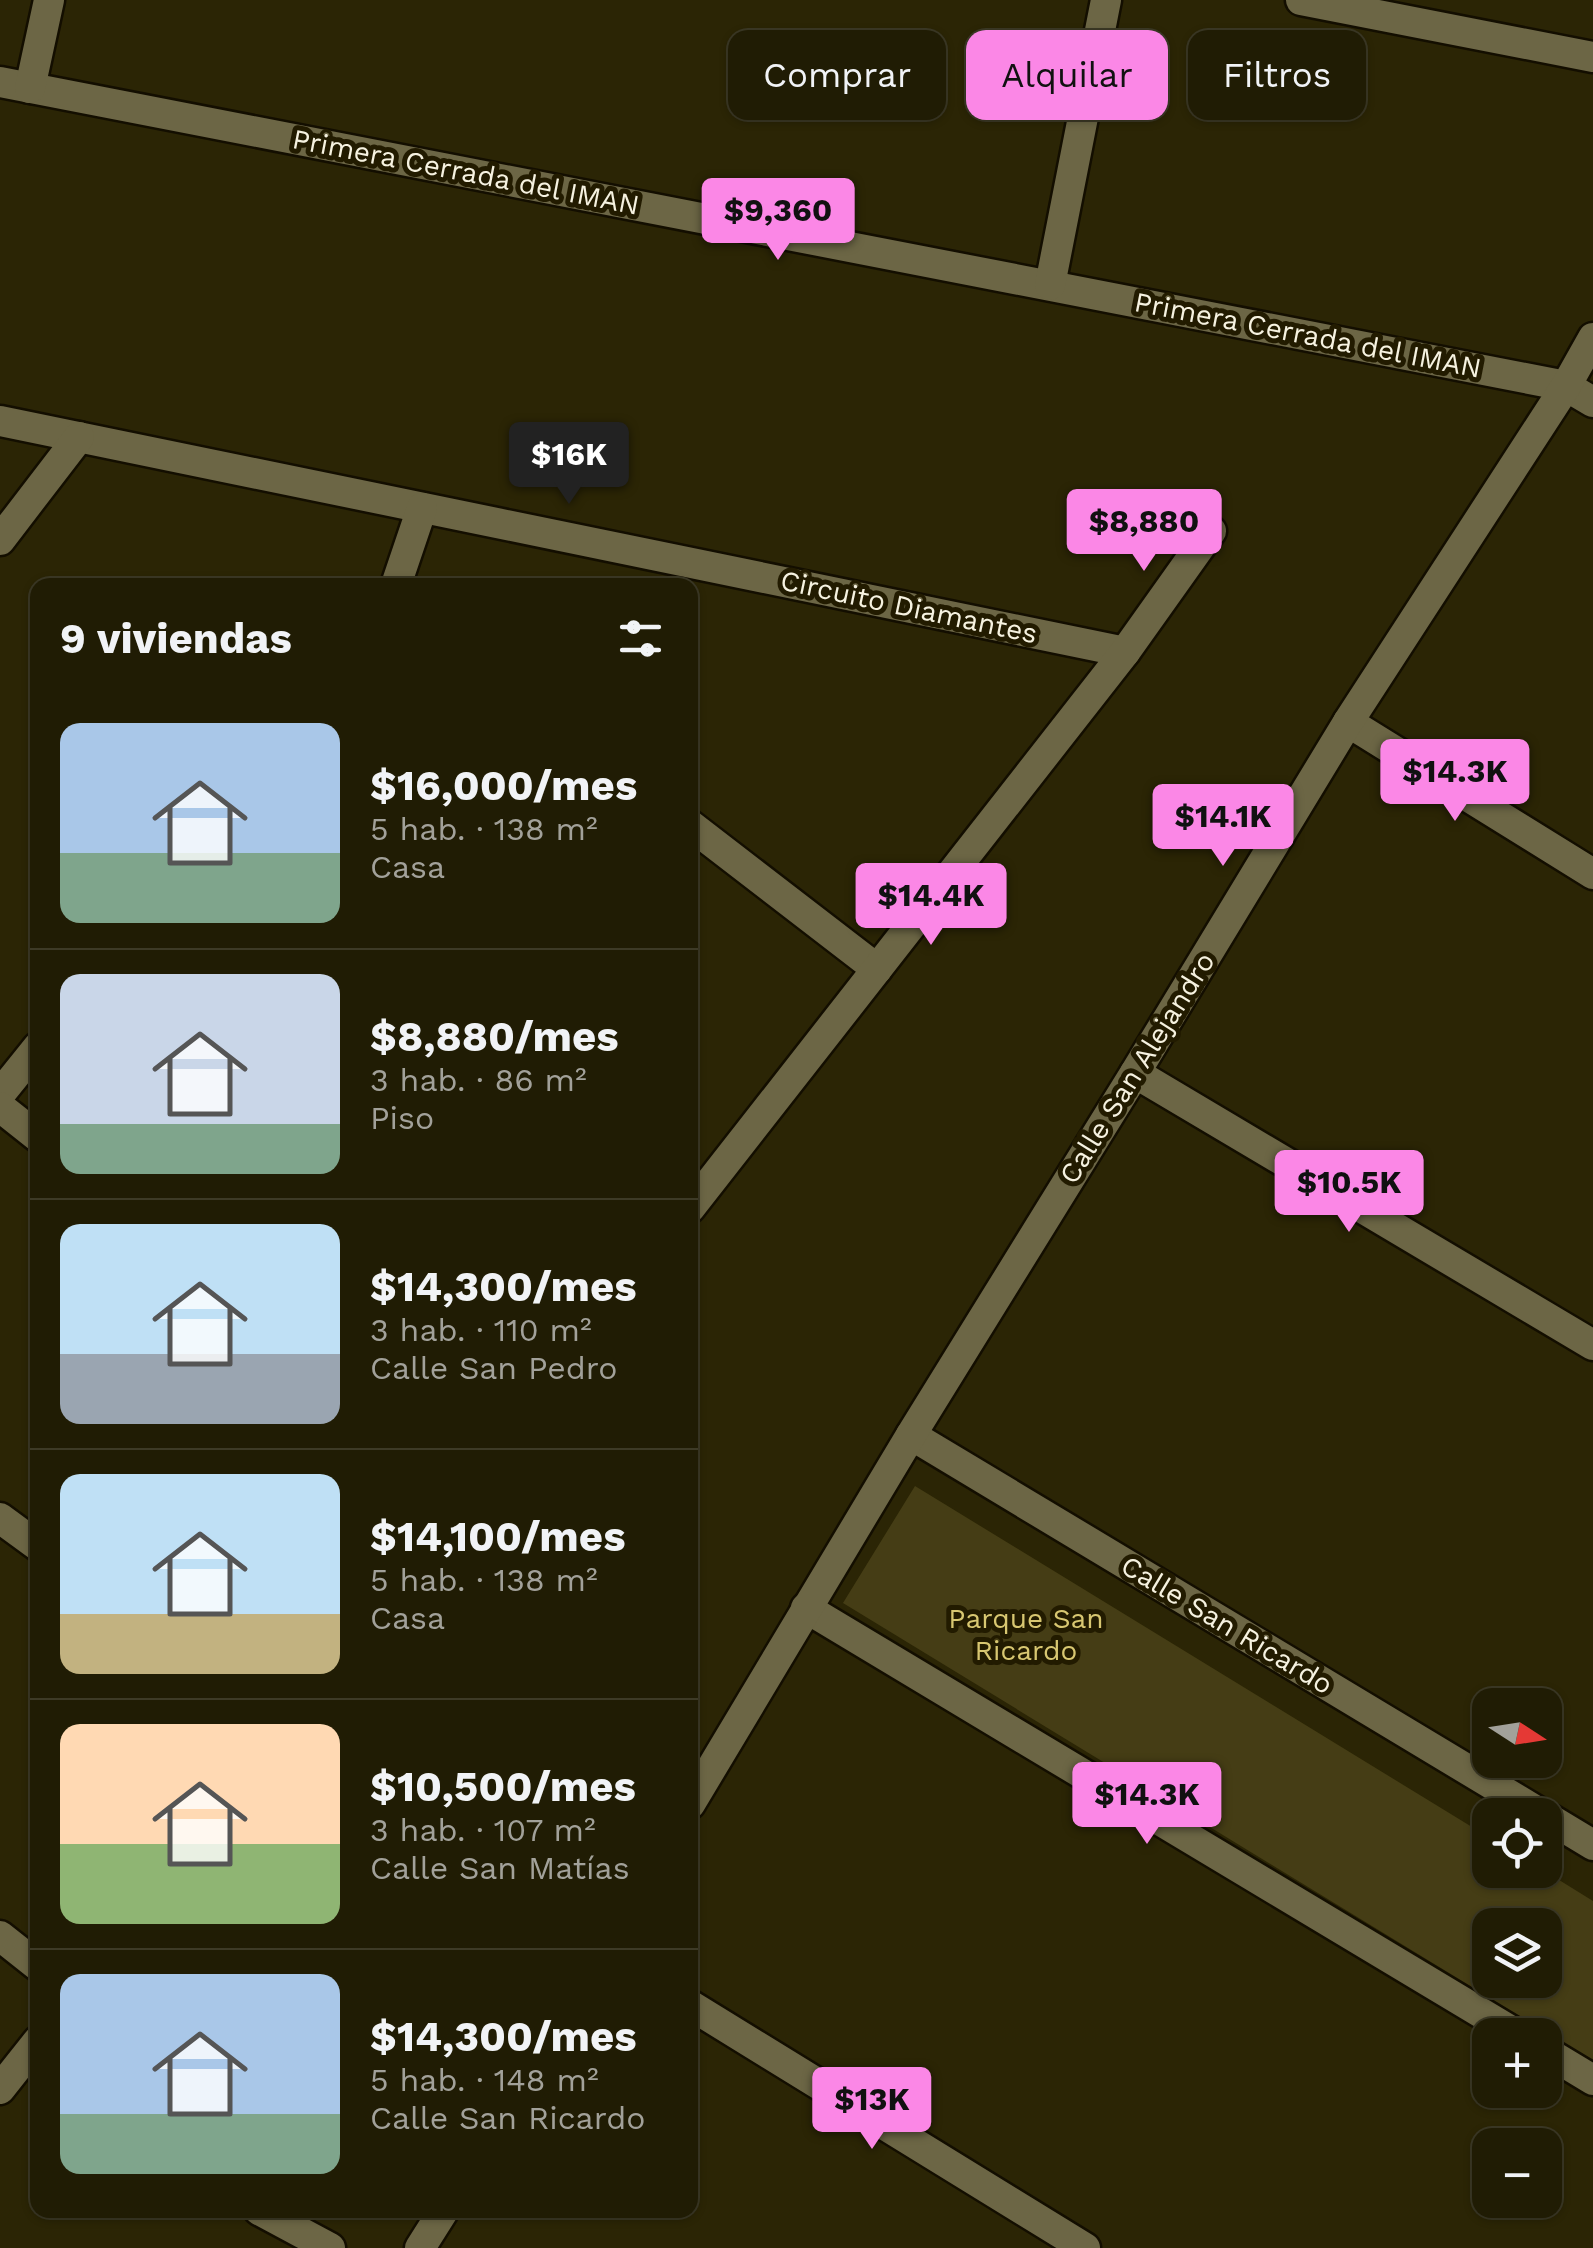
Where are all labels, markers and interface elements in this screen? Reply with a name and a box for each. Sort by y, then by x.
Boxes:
chip: Comprar [728,30,946,120]
chip: Alquilar [966,30,1168,120]
chip: Filtros [1188,30,1366,120]
street label: Primera Cerrada del IMAN [290,122,642,222]
pin: $9,360 [697,178,859,263]
text: $9,360 [724,191,832,229]
street label: Primera Cerrada del IMAN [1132,285,1484,385]
pin: $16K [510,422,628,507]
text: $16K [531,435,607,473]
pin: $8,880 [1063,489,1225,574]
text: $8,880 [1089,502,1199,540]
street label: Circuito Diamantes [778,564,1040,650]
icon: filters [613,611,668,666]
text: 9 viviendas [60,614,292,663]
pin: $14.3K [1374,739,1536,824]
text: $14.3K [1402,752,1508,790]
text: $16,000/mes [370,761,637,810]
icon: home [140,763,260,883]
pin: $14.1K [1142,784,1304,869]
text: $14.1K [1175,797,1271,835]
text: 5 hab. · 138 m² [370,810,598,848]
text: Casa [370,848,445,886]
pin: $14.4K [850,863,1012,948]
text: $14.4K [878,876,984,914]
street label: Calle San Alejandro [1052,946,1222,1190]
text: $8,880/mes [370,1012,619,1061]
icon: home [140,1014,260,1134]
text: 3 hab. · 86 m² [370,1061,587,1099]
text: Piso [370,1099,434,1137]
pin: $10.5K [1268,1150,1430,1235]
text: $10.5K [1297,1163,1401,1201]
text: $14,300/mes [370,1262,637,1311]
icon: home [140,1264,260,1384]
text: 3 hab. · 110 m² [370,1311,592,1349]
text: Calle San Pedro [370,1349,618,1387]
text: $14,100/mes [370,1512,626,1561]
icon: home [140,1514,260,1634]
street label: Calle San Ricardo [1115,1549,1339,1701]
text: 5 hab. · 138 m² [370,1561,598,1599]
text: Casa [370,1599,445,1637]
park label: Parque San Ricardo [948,1602,1104,1667]
north arrow [1472,1688,1562,1778]
map controls [1472,1688,1562,2218]
text: $10,500/mes [370,1762,636,1811]
pin: $14.3K [1066,1762,1228,1847]
icon: home [140,1764,260,1884]
text: $14.3K [1094,1775,1200,1813]
button: locate [1472,1798,1562,1888]
text: 3 hab. · 107 m² [370,1811,596,1849]
text: Calle San Matías [370,1849,630,1887]
button: layers [1472,1908,1562,1998]
text: $14,300/mes [370,2012,637,2061]
icon: home [140,2014,260,2134]
button: + [1472,2018,1562,2108]
text: 5 hab. · 148 m² [370,2061,599,2099]
pin: $13K [813,2067,931,2152]
text: $13K [834,2080,910,2118]
text: Calle San Ricardo [370,2099,646,2137]
button: − [1472,2128,1562,2218]

